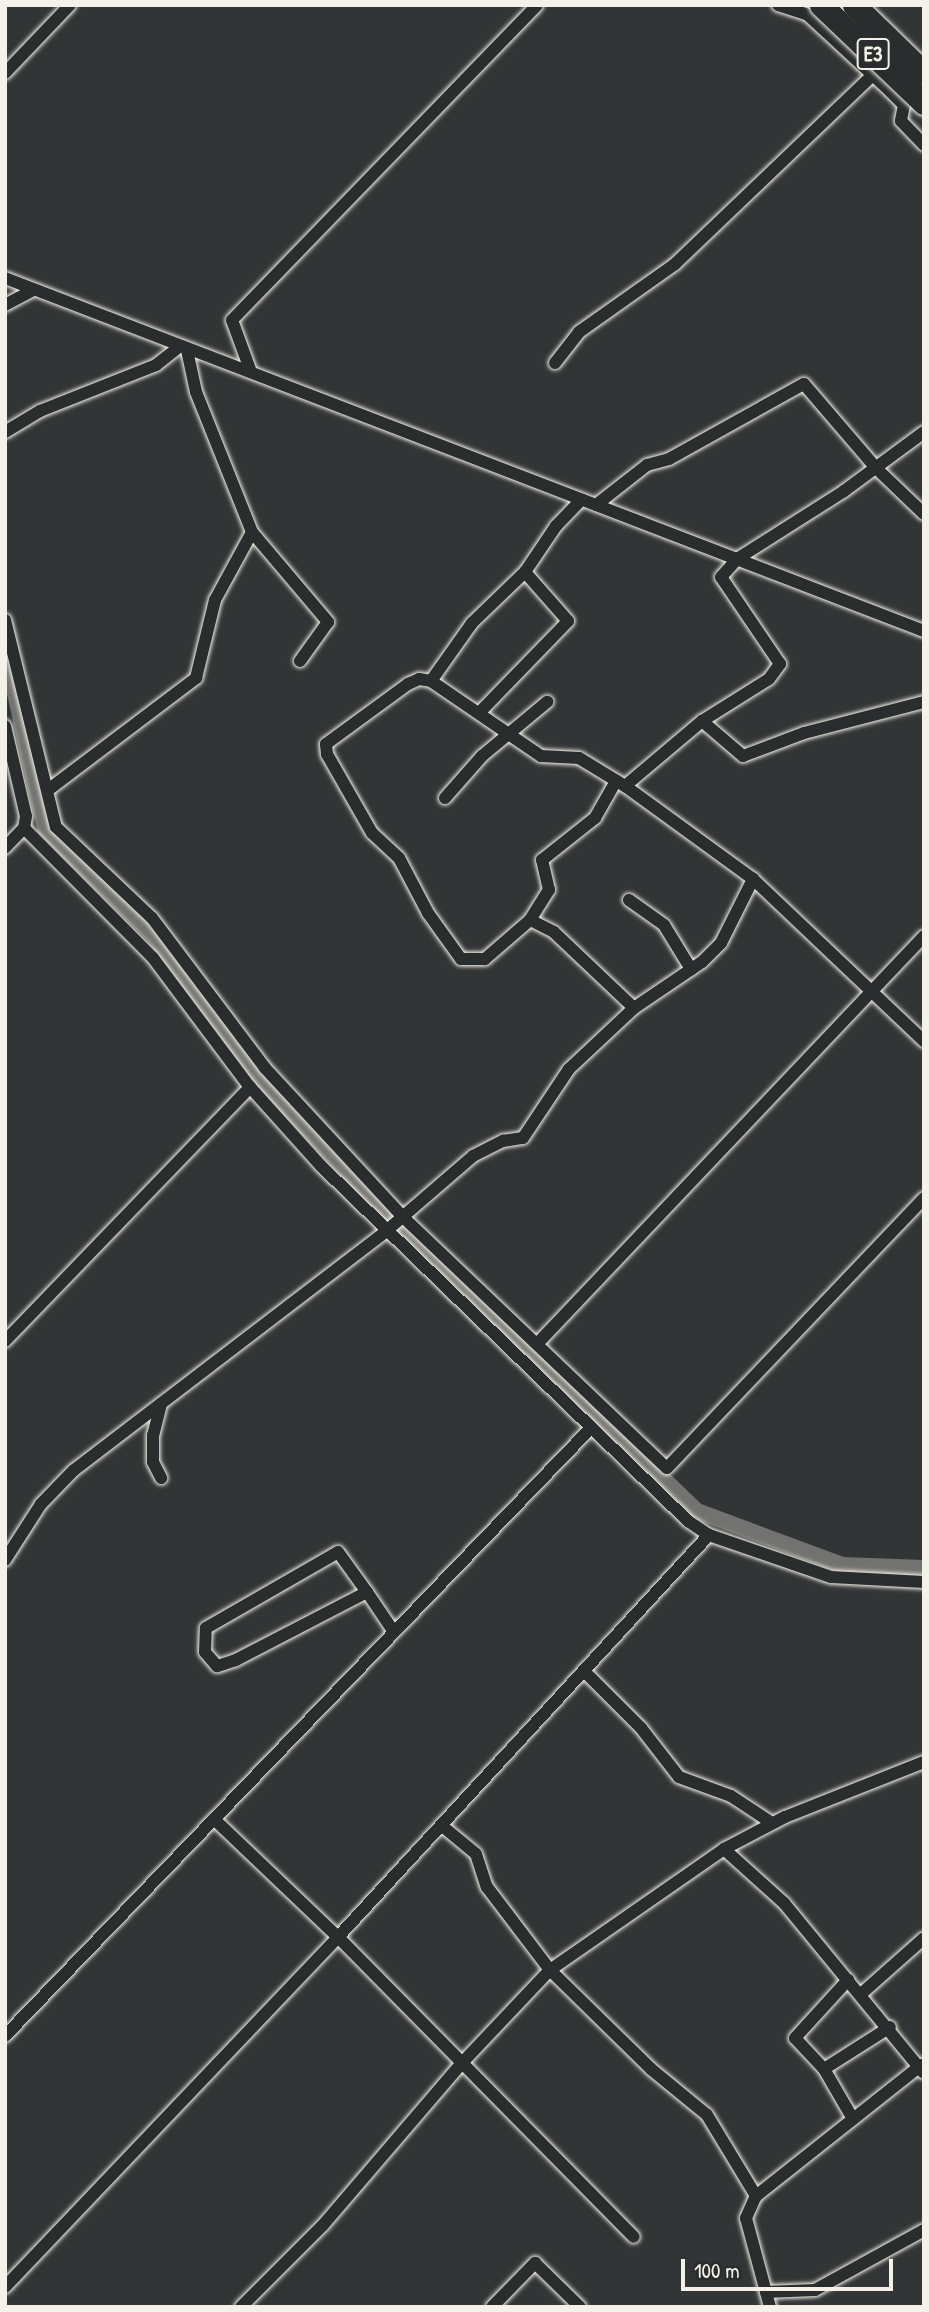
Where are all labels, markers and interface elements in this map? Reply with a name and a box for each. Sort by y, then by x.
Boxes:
road number: E3 [856,36,890,72]
scale bar [684,2246,896,2290]
text: 100 m [694,2256,740,2285]

